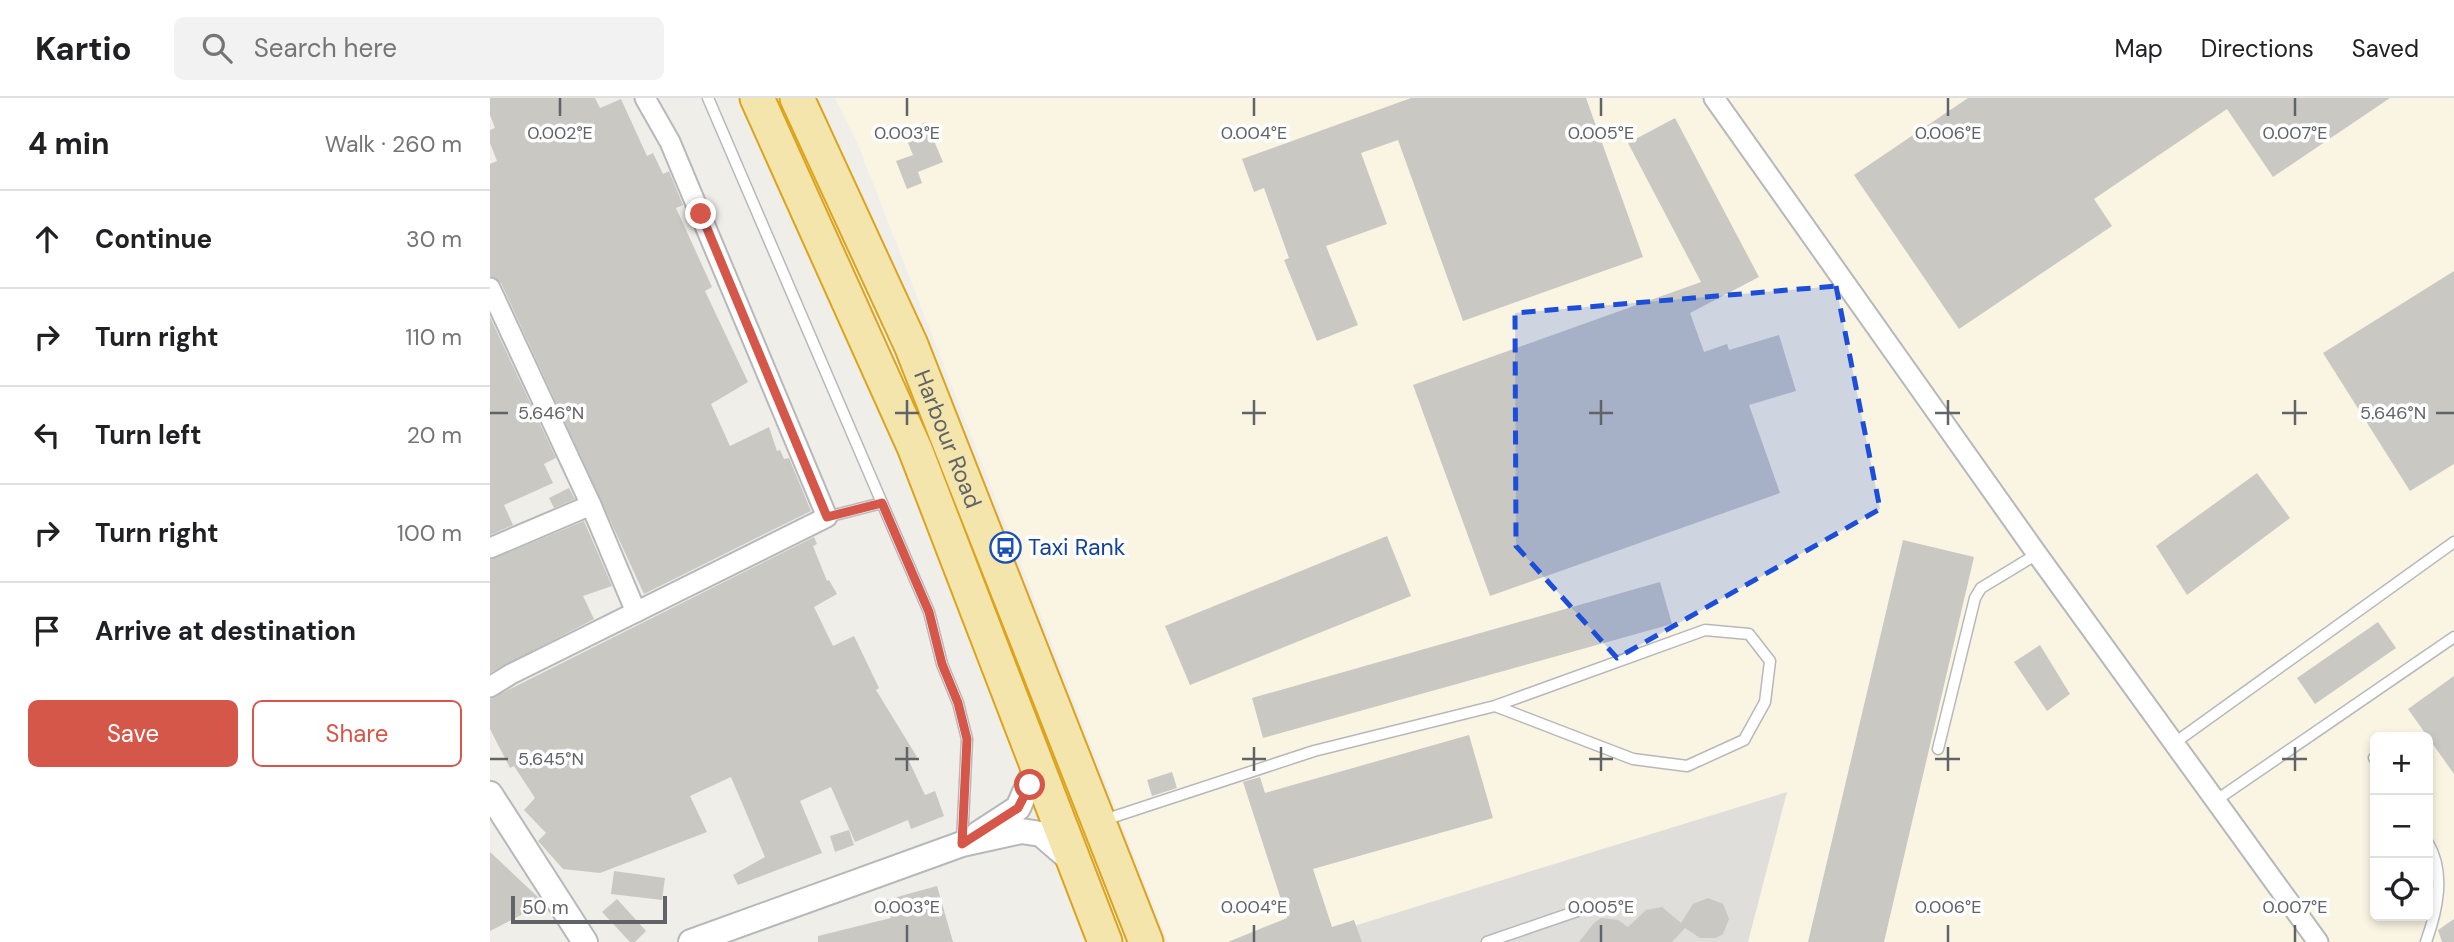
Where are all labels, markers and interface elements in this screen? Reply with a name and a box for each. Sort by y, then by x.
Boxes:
search box [174,17,664,80]
text: Kartio [35,27,132,70]
icon: search [198,29,236,67]
text: Search here [254,31,397,65]
text: Map [2115,33,2163,64]
text: Directions [2201,33,2314,64]
text: Saved [2352,33,2419,64]
text: 0.002°E [527,121,593,145]
text: 0.003°E [874,121,940,145]
text: 0.004°E [1221,121,1287,145]
text: 0.005°E [1568,121,1634,145]
text: 0.006°E [1915,121,1981,145]
text: 0.007°E [2263,121,2327,145]
text: 4 min [28,124,110,163]
text: Walk · 260 m [325,129,462,159]
route end [685,198,716,229]
icon: ahead [28,220,66,258]
text: Continue [95,222,212,256]
text: 30 m [406,224,462,254]
icon: right [28,318,66,356]
text: Turn right [95,320,219,354]
text: 110 m [405,322,462,352]
street label: Harbour Road [907,365,989,512]
text: 5.646°N [518,401,584,425]
text: 5.646°N [2360,401,2426,425]
icon: left [28,416,66,454]
text: Turn left [95,418,202,452]
text: 20 m [407,420,462,450]
icon: right [28,514,66,552]
text: Turn right [95,516,219,550]
text: 100 m [397,518,462,548]
bus stop icon: Taxi Rank [988,530,1022,564]
place label: Taxi Rank [1028,532,1126,562]
icon: arrive [28,612,66,650]
text: Arrive at destination [95,614,356,648]
button: Save [28,700,238,767]
button: Share [252,700,462,767]
map controls [2370,732,2433,921]
button: + [2370,732,2433,795]
text: 5.645°N [518,747,584,771]
route start [1014,769,1045,800]
button: − [2370,795,2433,858]
button: locate [2370,858,2433,921]
scale bar [511,893,667,925]
text: 50 m [522,895,569,920]
text: 0.003°E [874,895,940,919]
text: 0.004°E [1221,895,1287,919]
text: 0.005°E [1568,895,1634,919]
text: 0.006°E [1915,895,1981,919]
text: 0.007°E [2263,895,2327,919]

